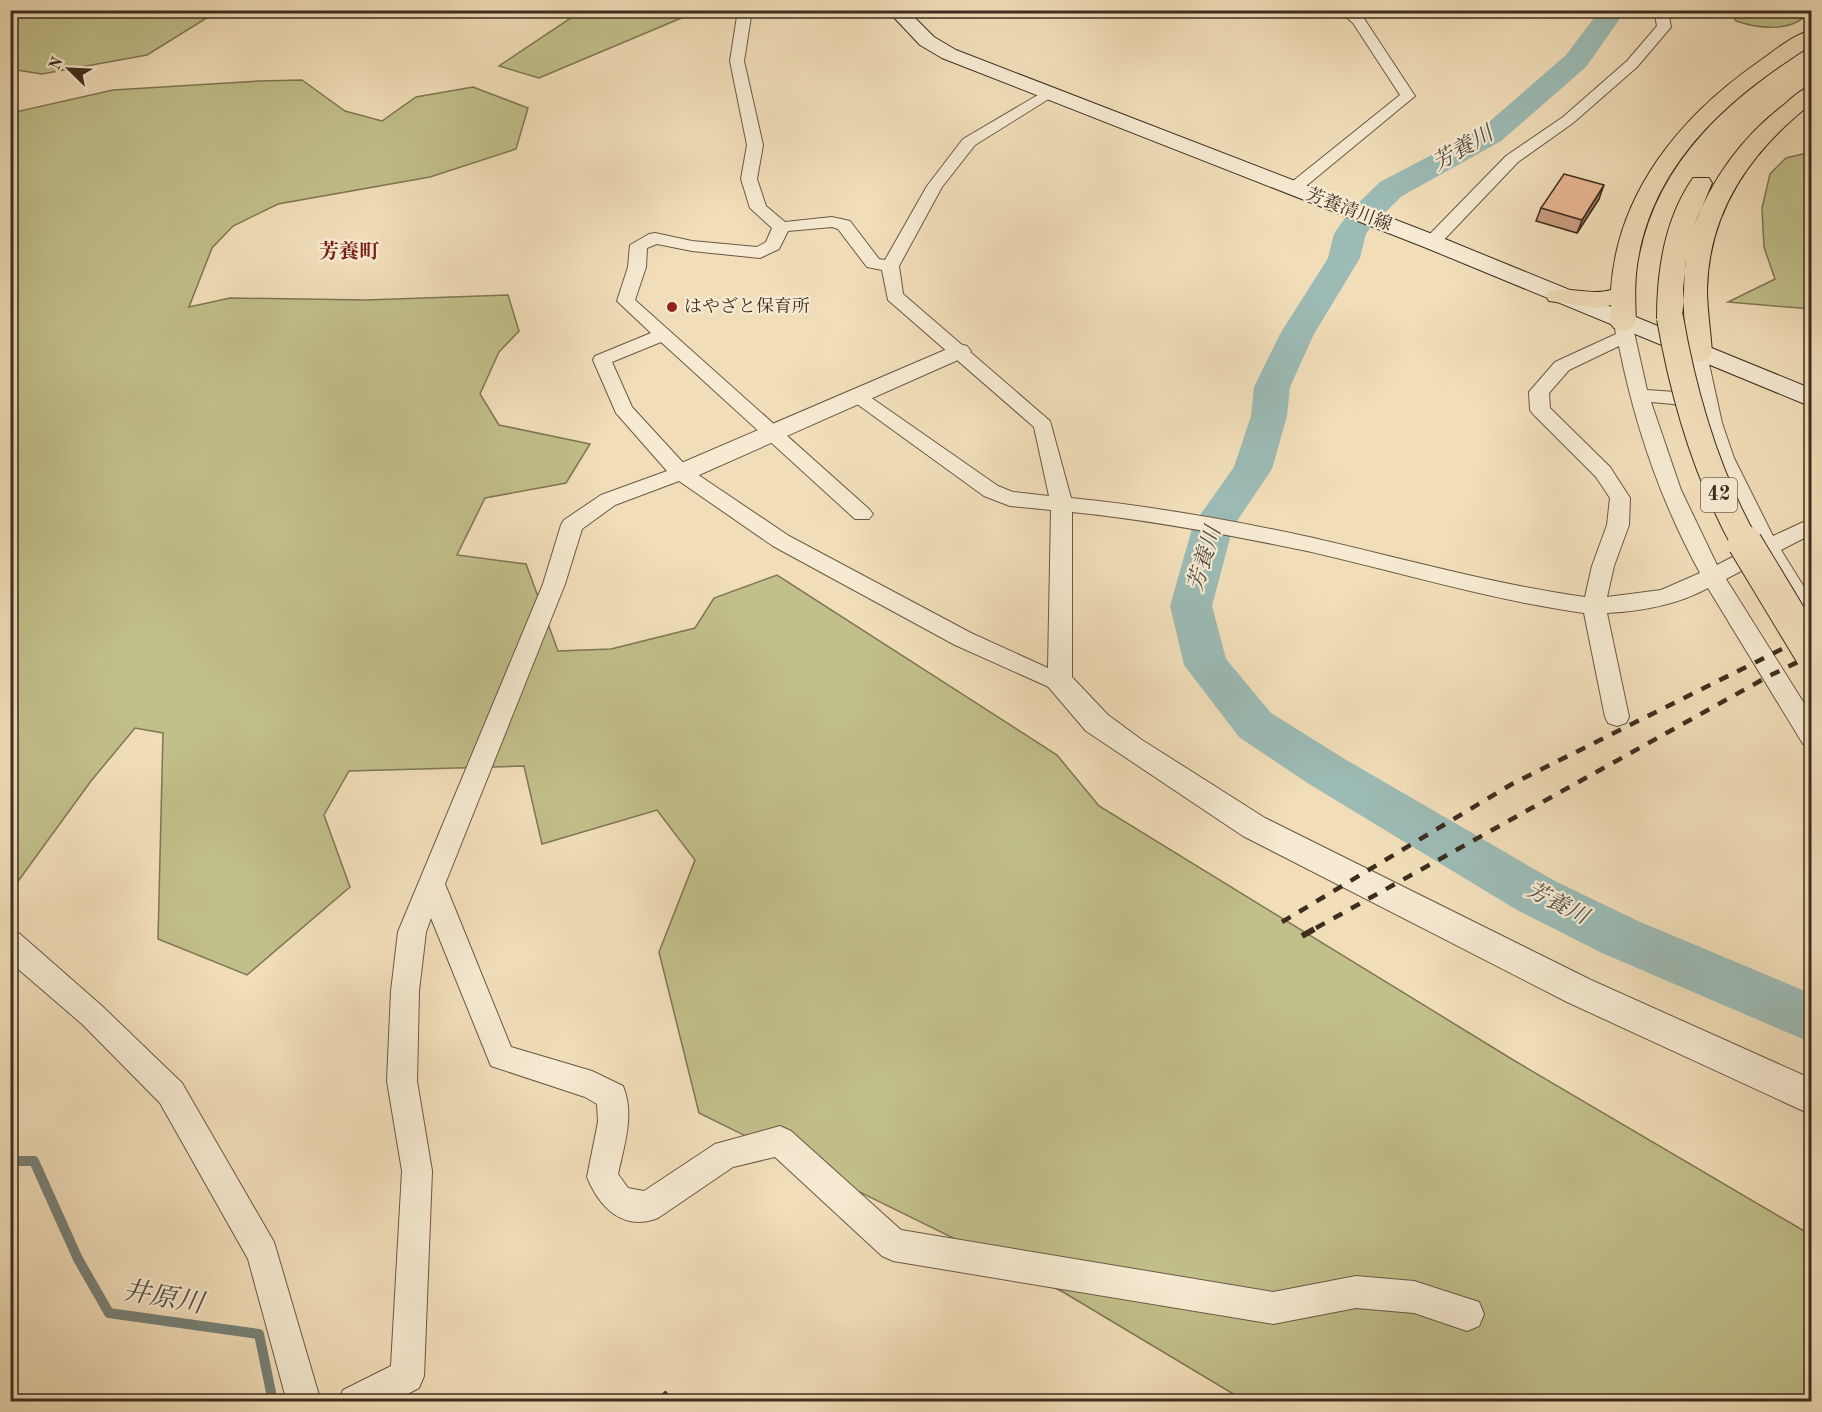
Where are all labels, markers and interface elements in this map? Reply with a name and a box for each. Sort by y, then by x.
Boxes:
north arrow [39,39,99,99]
text: N [47,54,67,73]
water label: 芳養川 [1428,120,1499,175]
street label: 芳養清川線 [1304,184,1395,235]
district label: 芳養町 [319,240,380,263]
place label: はやざと保育所 [684,296,810,316]
marker: はやざと保育所 [665,300,679,314]
road number: 42 [1701,478,1737,512]
water label: 芳養川 [1183,522,1226,594]
water label: 芳養川 [1523,877,1594,930]
water label: 井原川 [121,1276,209,1319]

